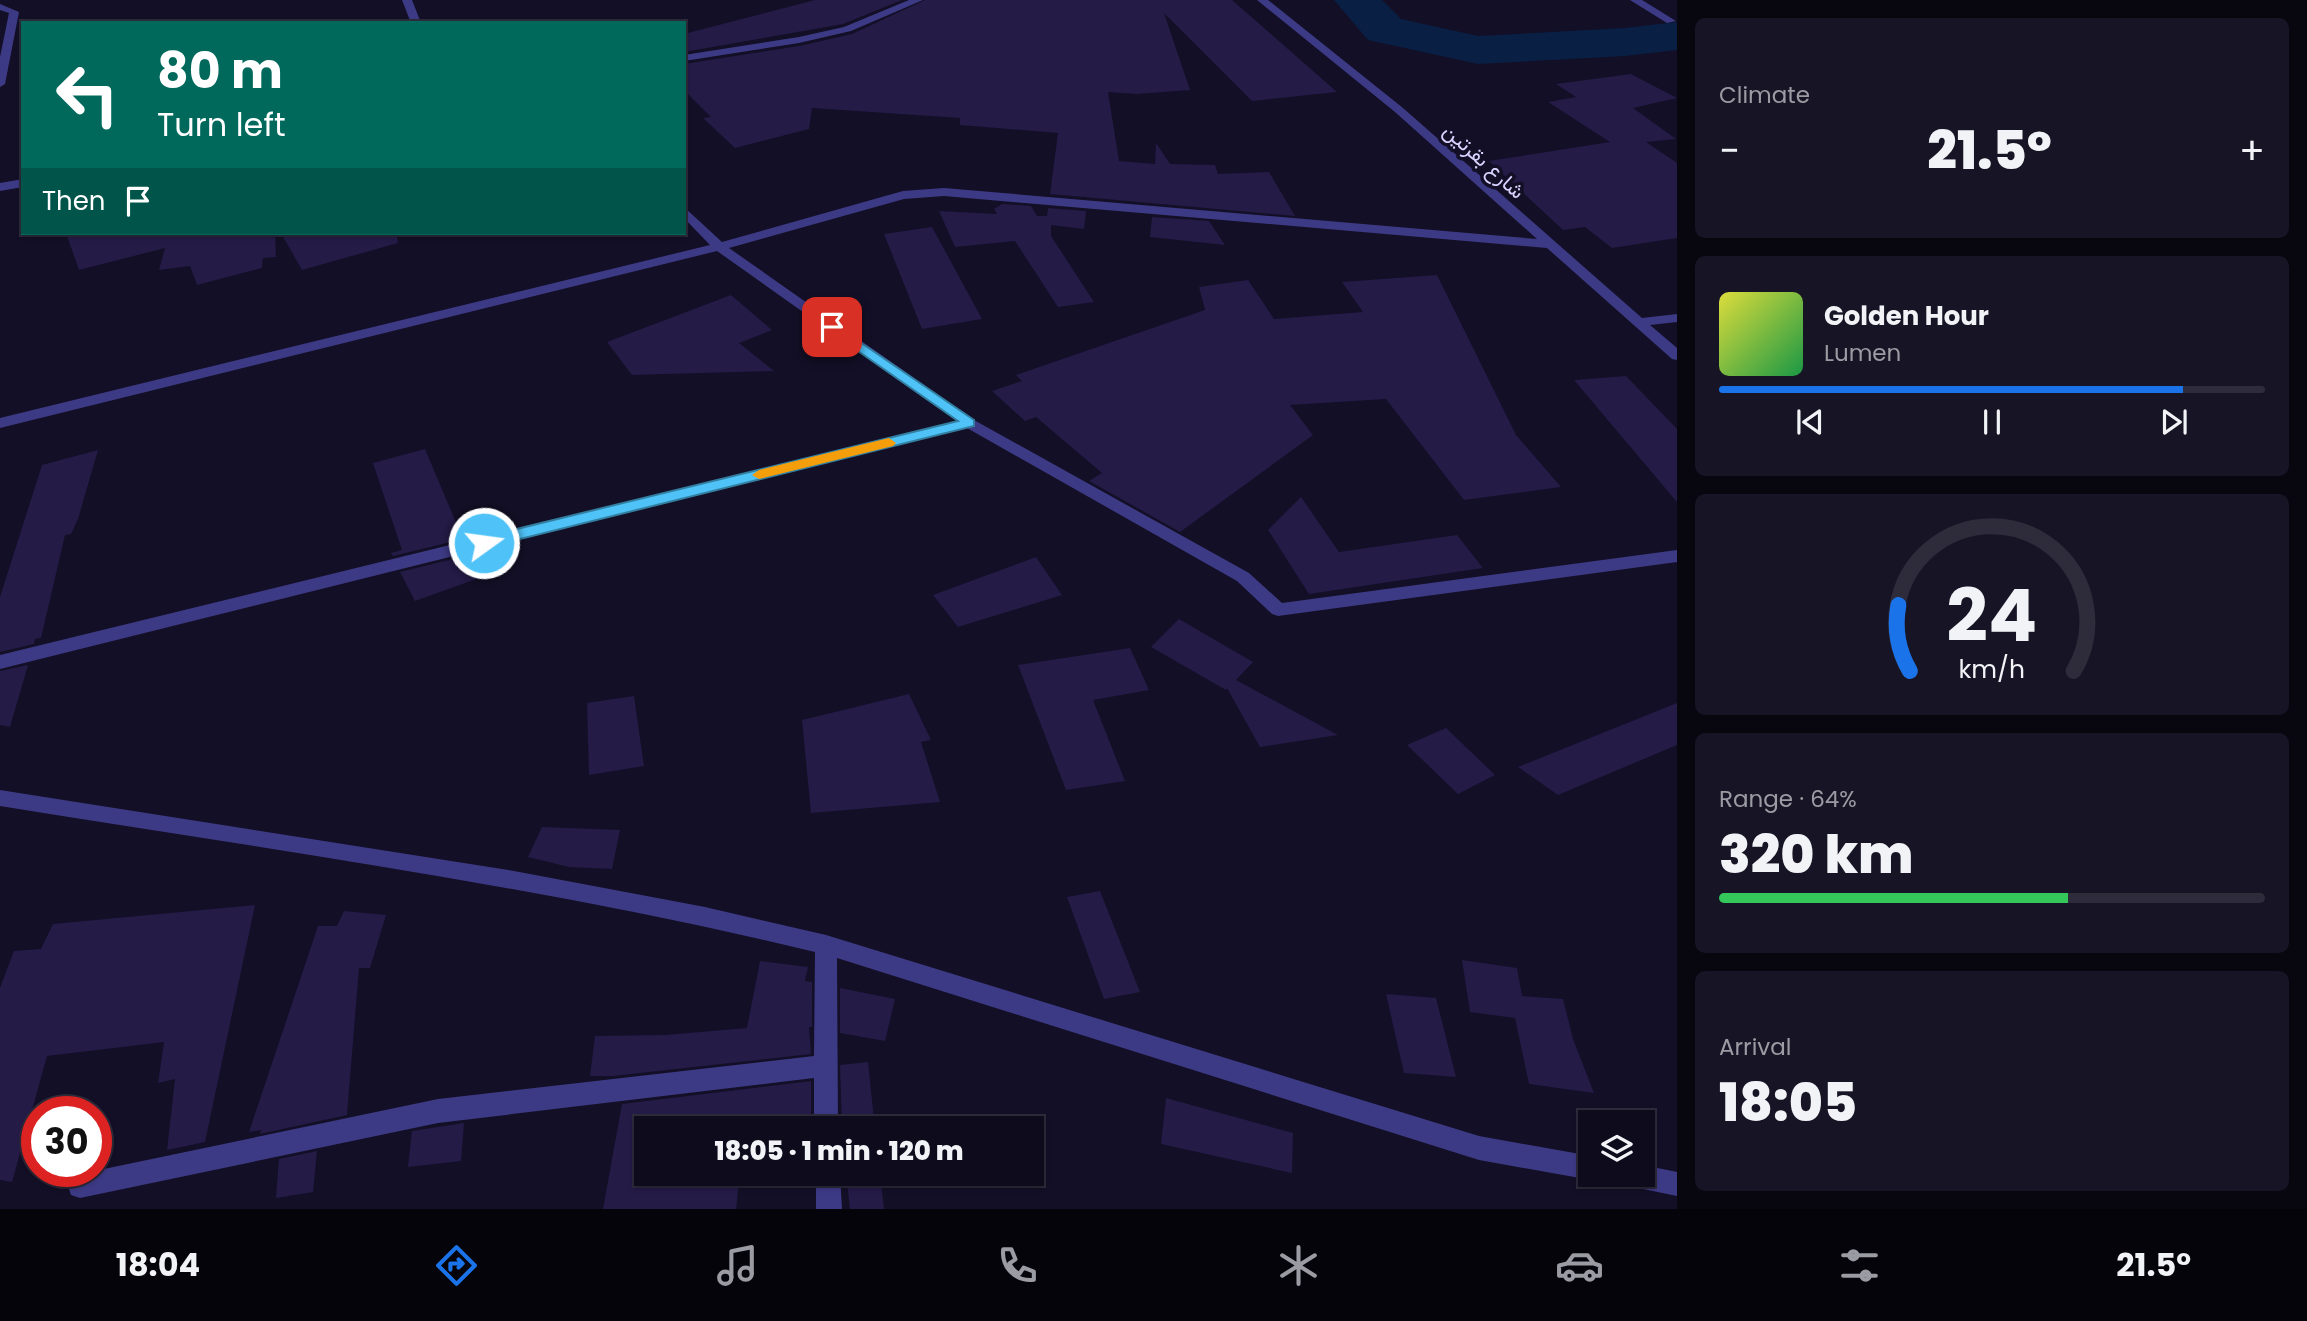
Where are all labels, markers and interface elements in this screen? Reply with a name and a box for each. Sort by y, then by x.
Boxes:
text: 80 m [157,37,283,105]
icon: left [42,49,133,140]
text: Climate [1719,79,1810,111]
text: Turn left [157,102,286,147]
text: 21.5° [1927,114,2052,187]
street label: شارع بقرتين [1437,116,1532,205]
text: − [1719,124,1740,177]
text: + [2239,124,2265,177]
icon: arrive [119,182,157,220]
text: Then [42,183,105,219]
pin [802,297,862,357]
text: Golden Hour [1824,298,1989,334]
icon: arrive [813,308,851,346]
text: Lumen [1824,337,1901,369]
icon: previous [1791,403,1829,441]
icon: pause [1973,403,2011,441]
icon: next [2155,403,2193,441]
position arrow [447,506,521,580]
text: 24 [1947,565,2037,666]
text: km/h [1959,651,2025,686]
text: Range · 64% [1719,783,1857,815]
text: 320 km [1719,818,1914,891]
text: Arrival [1719,1031,1791,1063]
text: 18:05 [1719,1066,1857,1139]
speed limit sign: 30 [21,1096,112,1187]
map controls [1578,1110,1655,1187]
button: layers [1578,1110,1655,1187]
text: 18:05 · 1 min · 120 m [715,1133,963,1169]
icon: directions [432,1241,481,1290]
icon: music [713,1241,762,1290]
icon: phone [993,1241,1042,1290]
icon: climate [1274,1241,1323,1290]
icon: car [1555,1241,1604,1290]
icon: filters [1835,1241,1884,1290]
text: 18:04 [116,1242,200,1287]
text: 21.5° [2116,1242,2191,1287]

